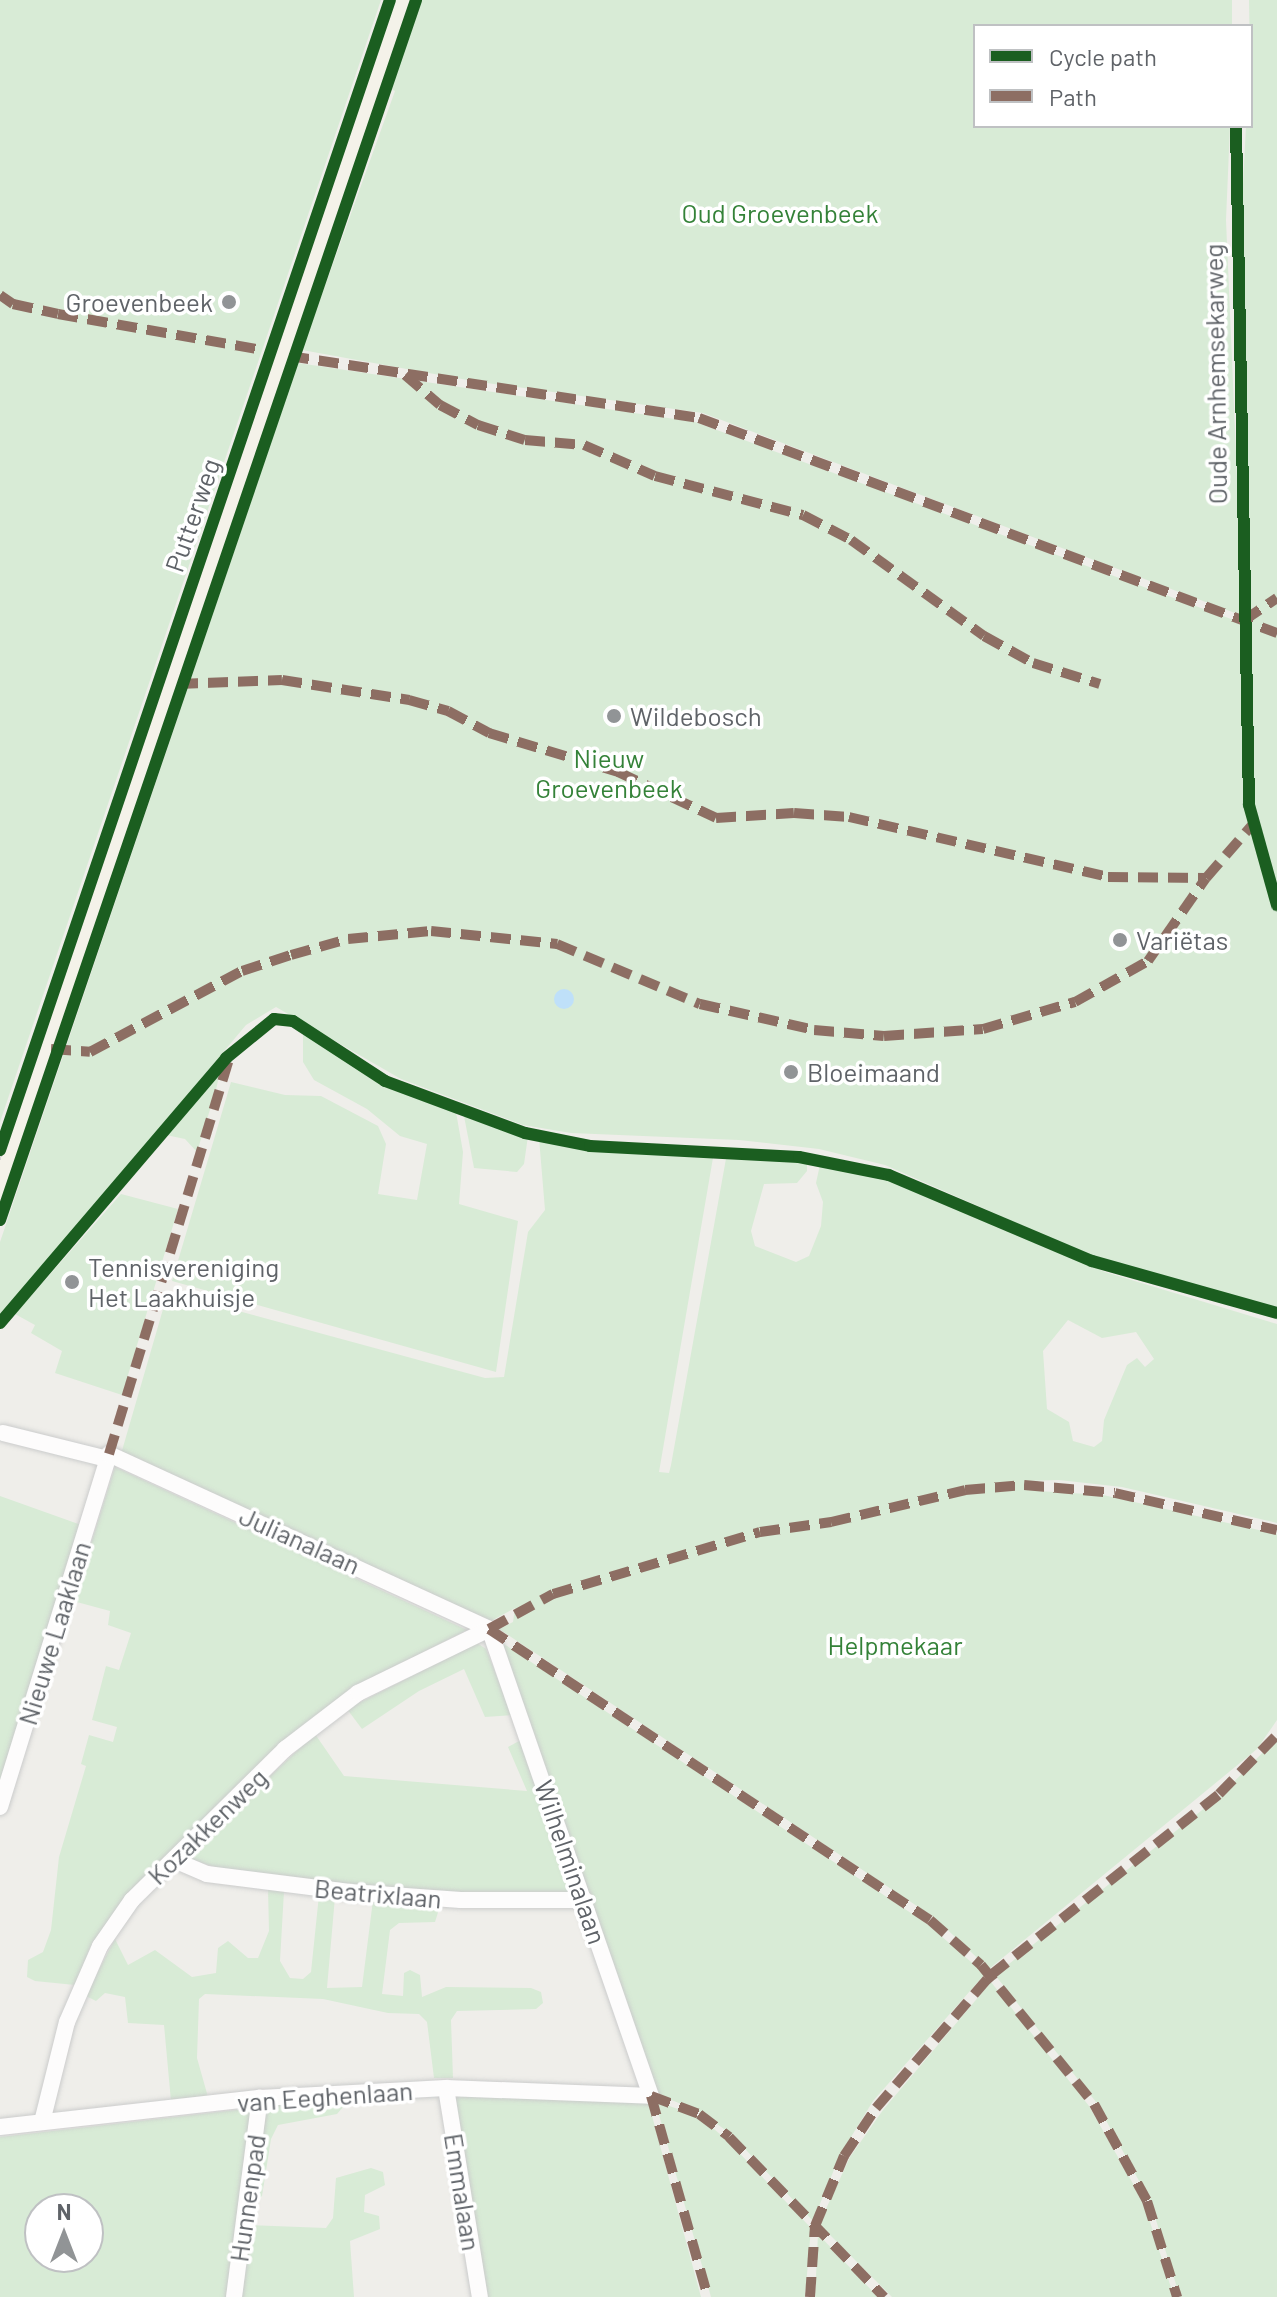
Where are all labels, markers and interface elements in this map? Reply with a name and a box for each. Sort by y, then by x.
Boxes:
legend [973,24,1253,128]
text: Cycle path [1049,42,1157,71]
text: Path [1049,82,1097,111]
park label: Oud Groevenbeek [682,197,878,229]
street label: Oude Arnhemsekarweg [1197,244,1233,504]
place label: Groevenbeek [66,286,213,318]
marker: Groevenbeek [220,293,238,311]
street label: Putterweg [158,454,226,576]
place label: Wildebosch [630,700,762,732]
marker: Wildebosch [605,707,623,725]
park label: Nieuw Groevenbeek [535,742,683,804]
place label: Variëtas [1136,924,1228,956]
marker: Variëtas [1111,931,1129,949]
place label: Bloeimaand [807,1056,940,1088]
marker: Bloeimaand [782,1063,800,1081]
place label: Tennisvereniging Het Laakhuisje [88,1251,279,1312]
marker: Tennisvereniging Het Laakhuisje [63,1273,81,1291]
street label: Julianalaan [235,1500,365,1580]
street label: Nieuwe Laaklaan [11,1537,97,1729]
park label: Helpmekaar [827,1629,963,1661]
street label: Kozakkenweg [141,1761,273,1891]
street label: Wilhelminalaan [528,1776,614,1948]
street label: Beatrixlaan [313,1872,443,1914]
street label: van Eeghenlaan [236,2074,414,2118]
street label: Emmalaan [438,2131,488,2253]
street label: Hunnenpad [223,2132,271,2264]
north arrow [24,2193,104,2273]
text: N [57,2198,71,2224]

